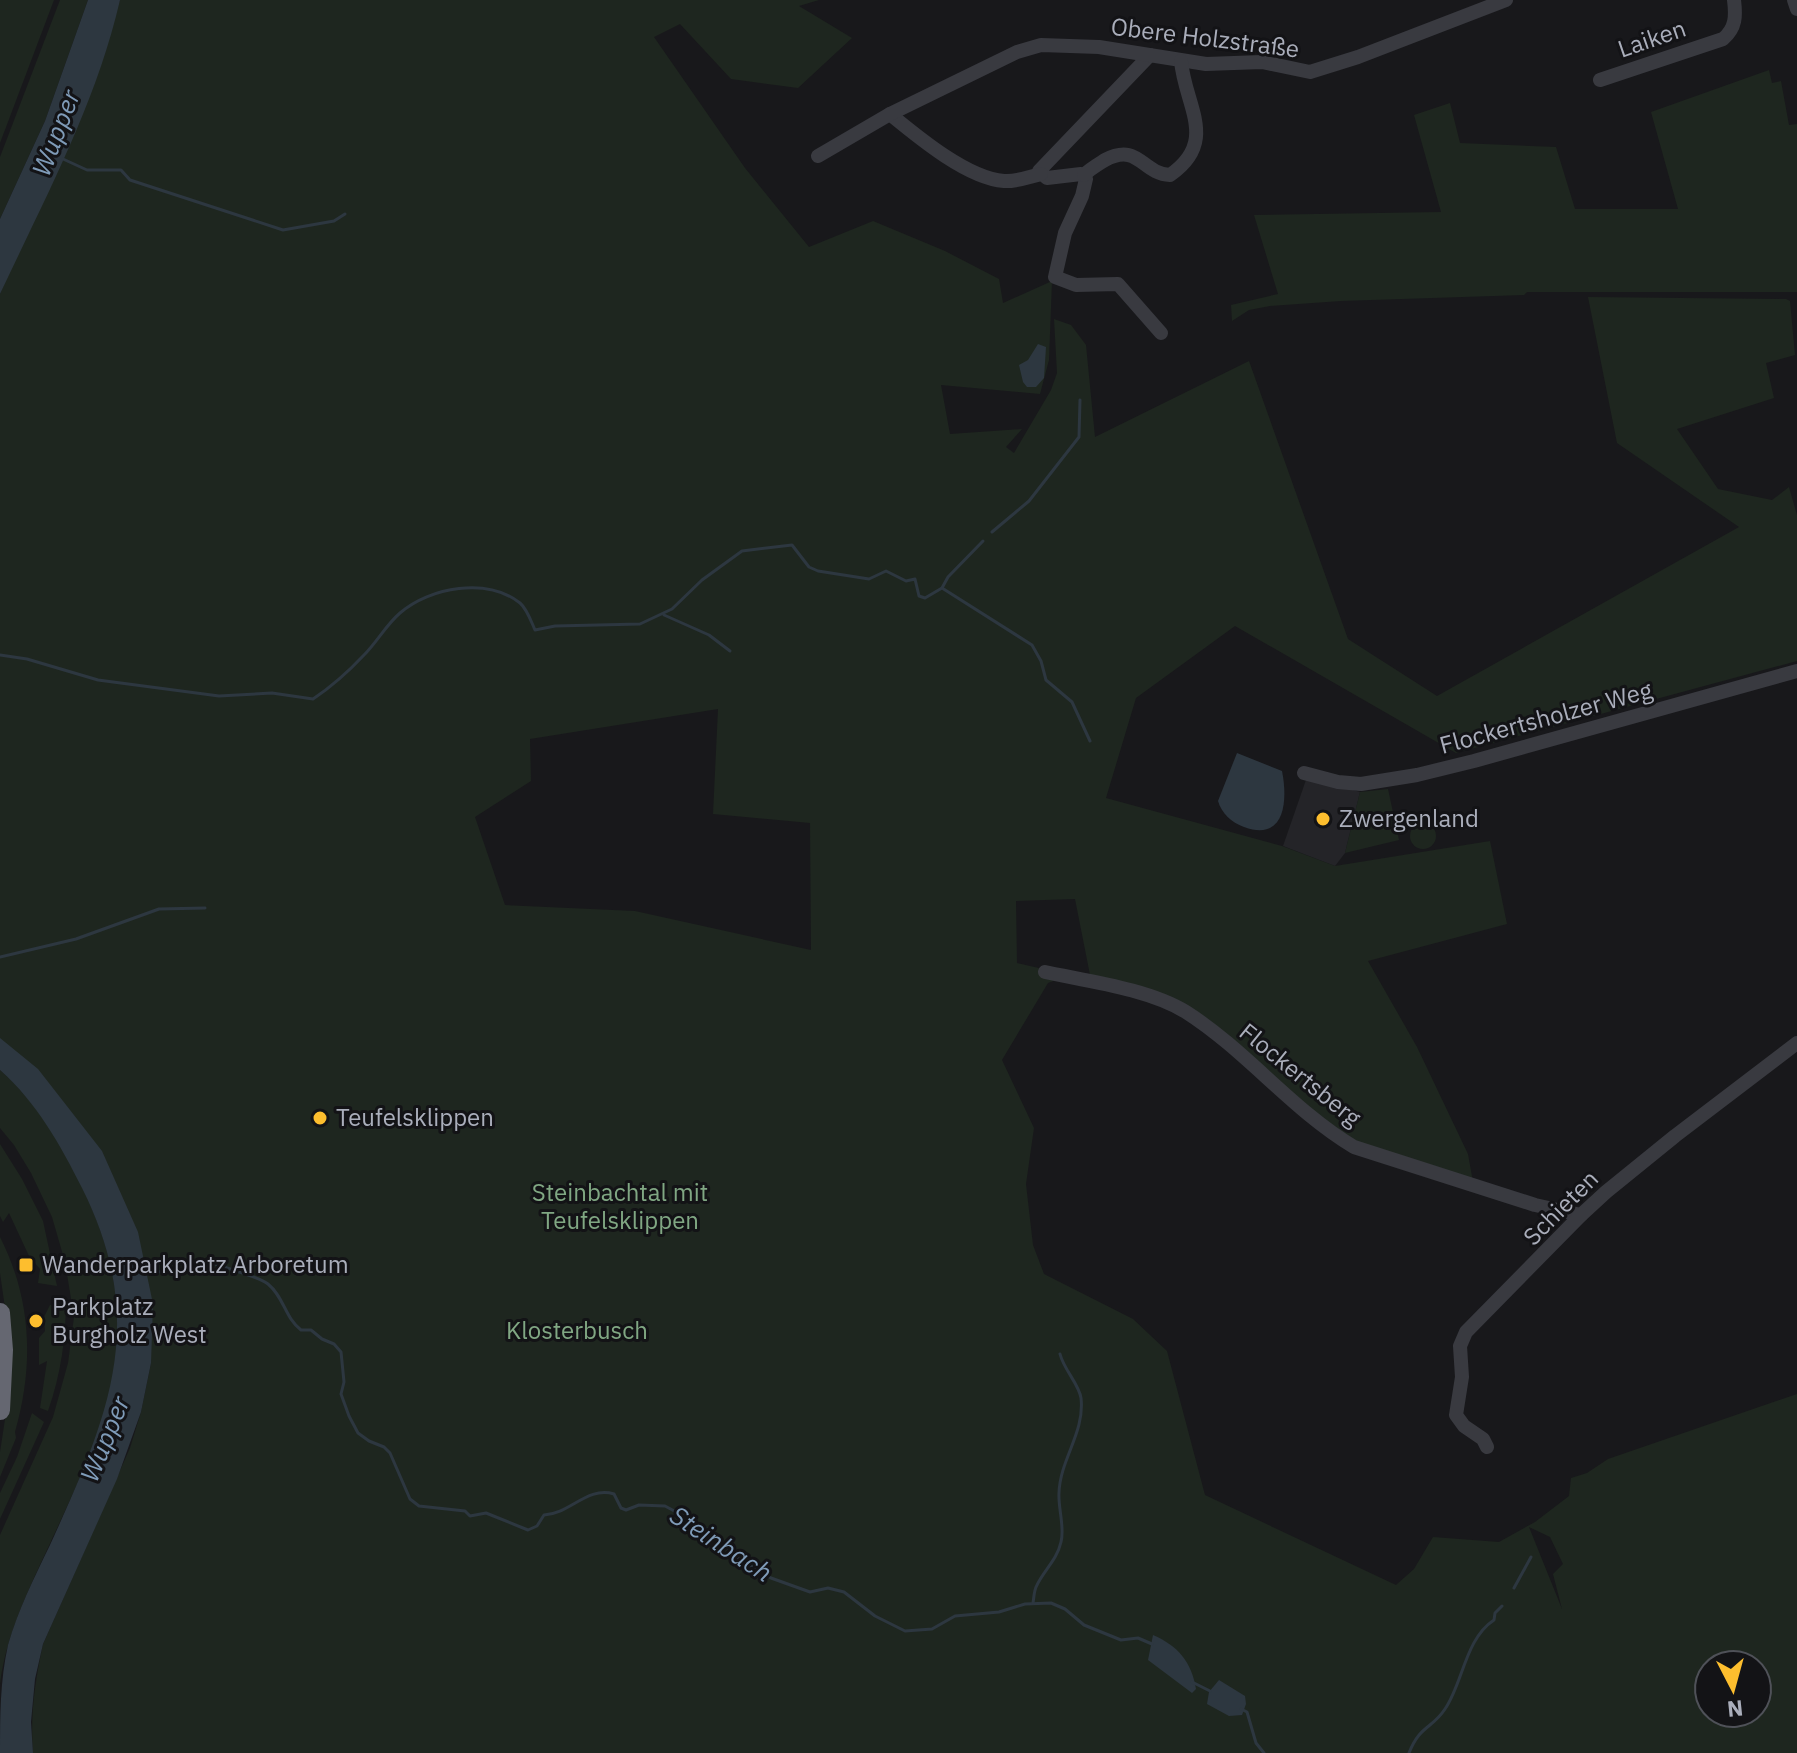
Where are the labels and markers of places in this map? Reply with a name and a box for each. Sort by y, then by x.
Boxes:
place label: Zwergenland [1339,802,1479,834]
marker: Zwergenland [1314,810,1332,828]
place label: Teufelsklippen [336,1101,494,1133]
marker: Teufelsklippen [311,1109,329,1127]
place label: Wanderparkplatz Arboretum [42,1248,349,1280]
marker: Wanderparkplatz Arboretum [17,1256,35,1274]
place label: Parkplatz Burgholz West [52,1290,207,1350]
marker: Parkplatz Burgholz West [27,1312,45,1330]

